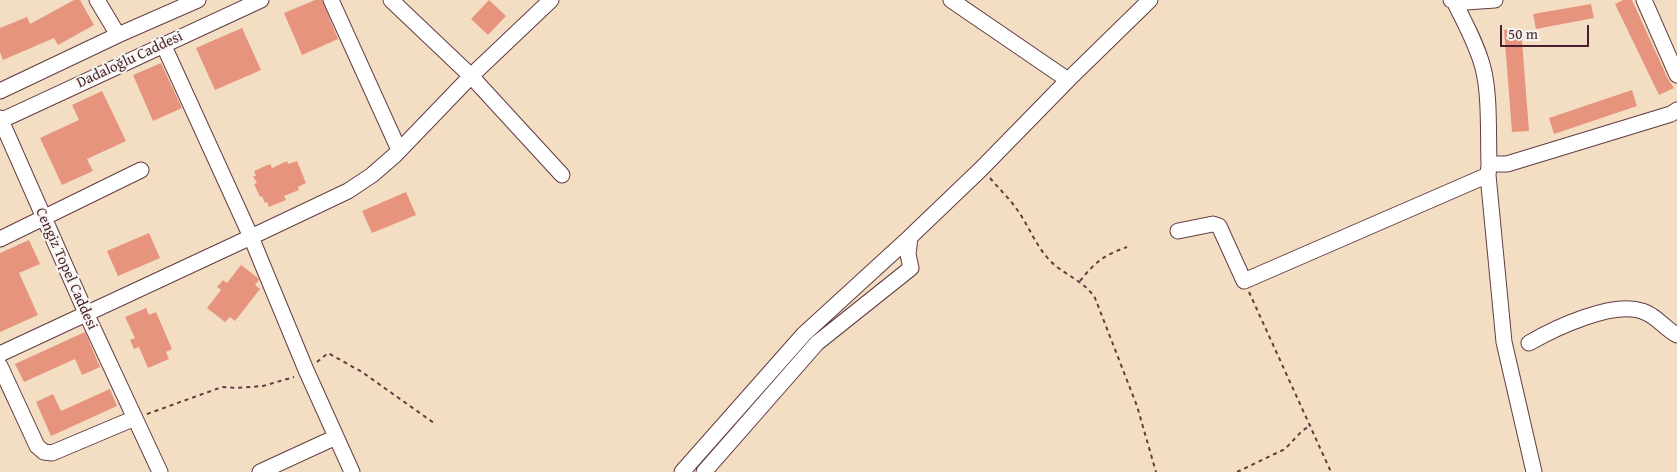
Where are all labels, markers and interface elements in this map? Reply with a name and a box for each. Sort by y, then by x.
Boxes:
scale bar [1502,15,1591,47]
text: 50 m [1508,23,1538,44]
street label: Dadaloğlu Caddesi [74,28,186,92]
street label: Cengiz Topel Caddesi [31,205,101,333]

